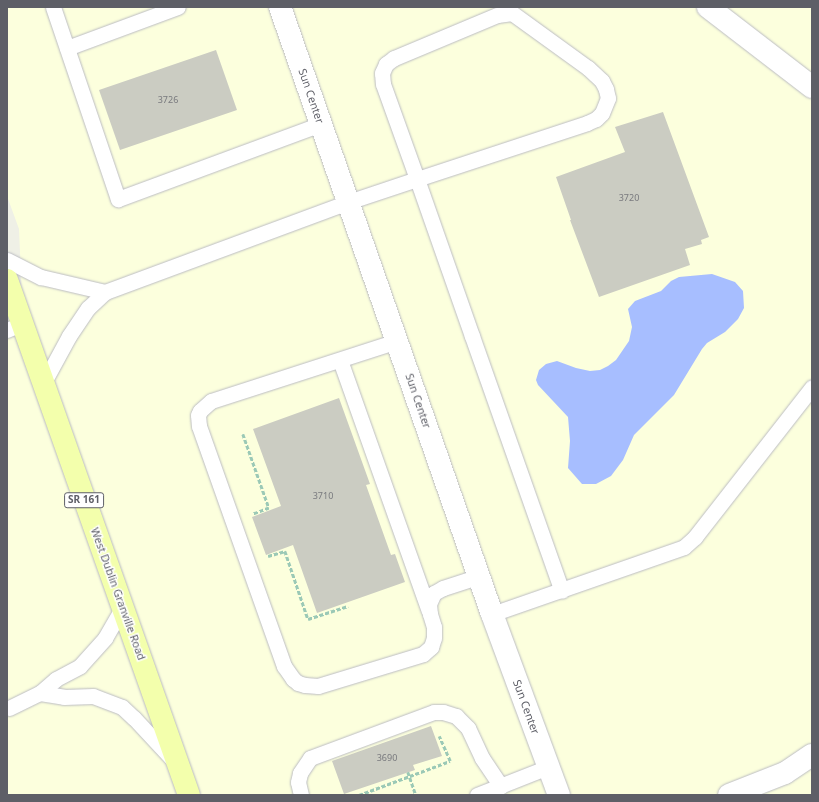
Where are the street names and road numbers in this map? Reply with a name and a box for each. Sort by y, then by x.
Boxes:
street label: Sun Center [295,67,327,125]
street label: Sun Center [402,372,434,430]
road number: SR 161 [64,492,104,508]
street label: West Dublin Granville Road [88,526,148,662]
street label: Sun Center [510,678,542,736]

